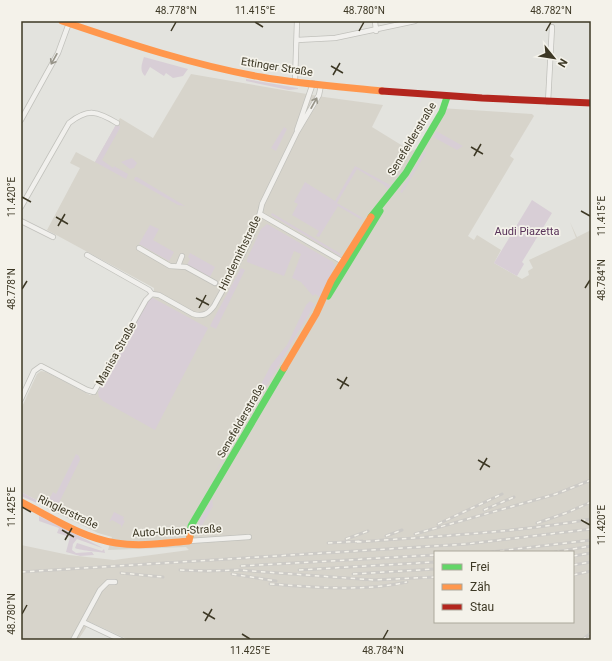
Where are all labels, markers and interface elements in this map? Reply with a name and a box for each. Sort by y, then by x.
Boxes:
text: 48.778°N [155,5,197,16]
text: 11.415°E [235,5,275,16]
text: 48.780°N [343,5,385,16]
text: 48.782°N [530,5,572,16]
north arrow [534,38,574,78]
one-way arrow [50,53,58,65]
street label: Ettinger Straße [240,55,314,79]
text: N [555,56,570,70]
one-way arrow [311,97,318,109]
street label: Senefelderstraße [385,100,439,178]
text: 11.420°E [6,177,17,217]
text: 11.415°E [596,196,607,236]
street label: Hindemithstraße [216,213,264,293]
park label: Audi Piazetta [495,225,559,238]
text: 48.784°N [596,259,607,301]
text: 48.778°N [6,268,17,310]
street label: Manisa Straße [93,320,139,388]
street label: Senefelderstraße [215,381,268,460]
text: 11.425°E [6,487,17,527]
street label: Ringlerstraße [36,492,100,532]
text: 11.420°E [596,505,607,545]
street label: Auto-Union-Straße [132,522,222,540]
legend [434,551,574,623]
text: Frei [470,560,490,574]
text: Zäh [470,580,490,594]
text: 48.780°N [6,593,17,635]
text: Stau [470,600,494,614]
text: 11.425°E [230,645,270,656]
text: 48.784°N [362,645,404,656]

